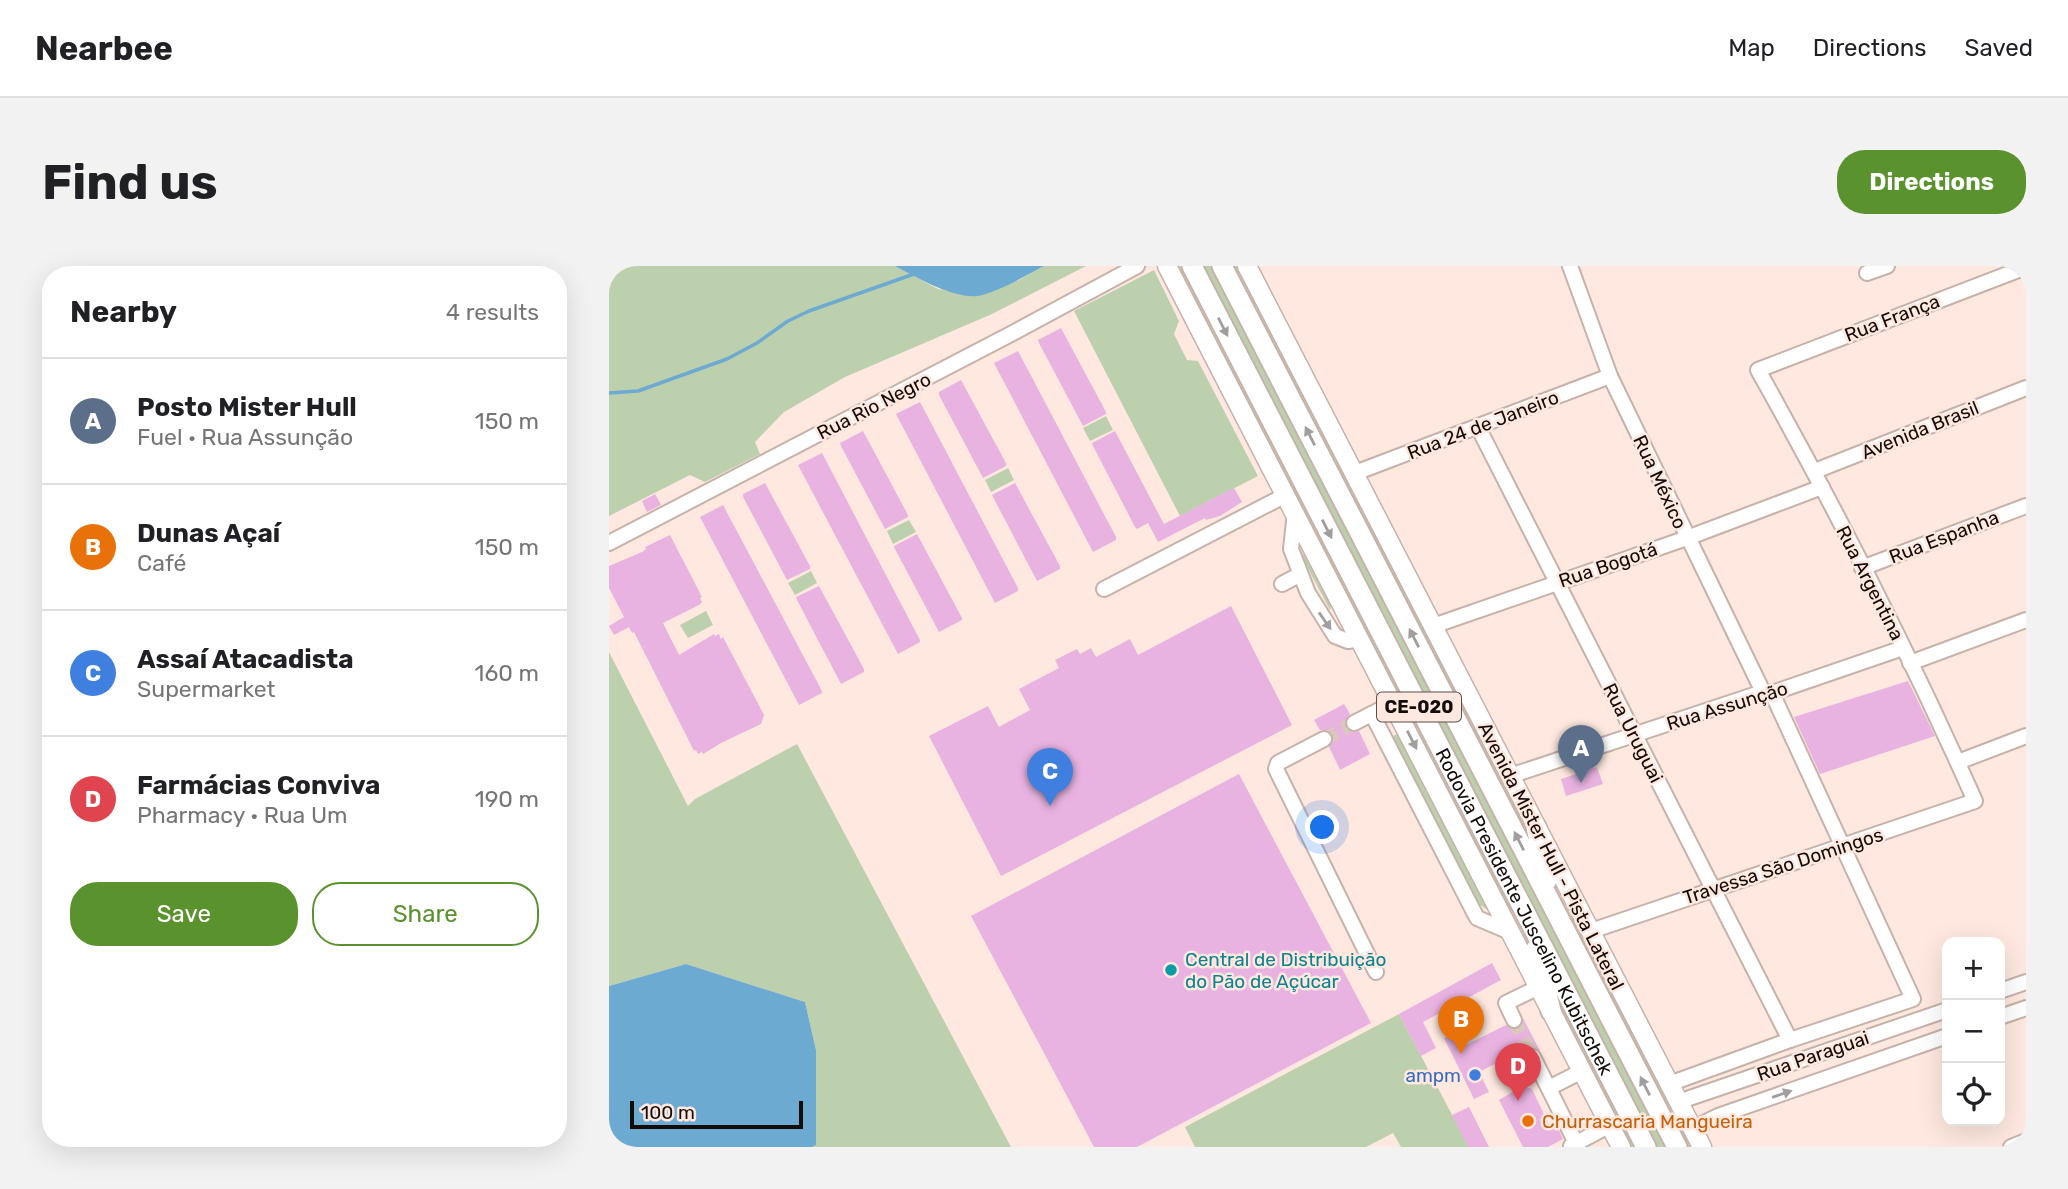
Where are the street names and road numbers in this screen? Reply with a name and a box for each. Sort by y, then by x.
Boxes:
street label: Rua França [1841,289,1943,347]
street label: Rua Rio Negro [813,367,935,445]
street label: Rua 24 de Janeiro [1404,386,1562,464]
street label: Avenida Brasil [1858,396,1982,464]
street label: Rua México [1628,431,1692,533]
street label: Rua Espanha [1886,506,2002,568]
street label: Rua Argentina [1831,522,1909,644]
street label: Rua Bogotá [1556,537,1660,593]
street label: Rua Assunção [1664,677,1790,735]
street label: Rua Uruguai [1598,679,1668,787]
road number: CE-020 [1377,692,1461,722]
street label: Avenida Mister Hull - Pista Lateral [1473,718,1629,994]
street label: Rodovia Presidente Juscelino Kubitschek [1431,744,1618,1079]
street label: Travessa São Domingos [1680,823,1886,909]
street label: Rua Paraguai [1754,1026,1872,1086]

